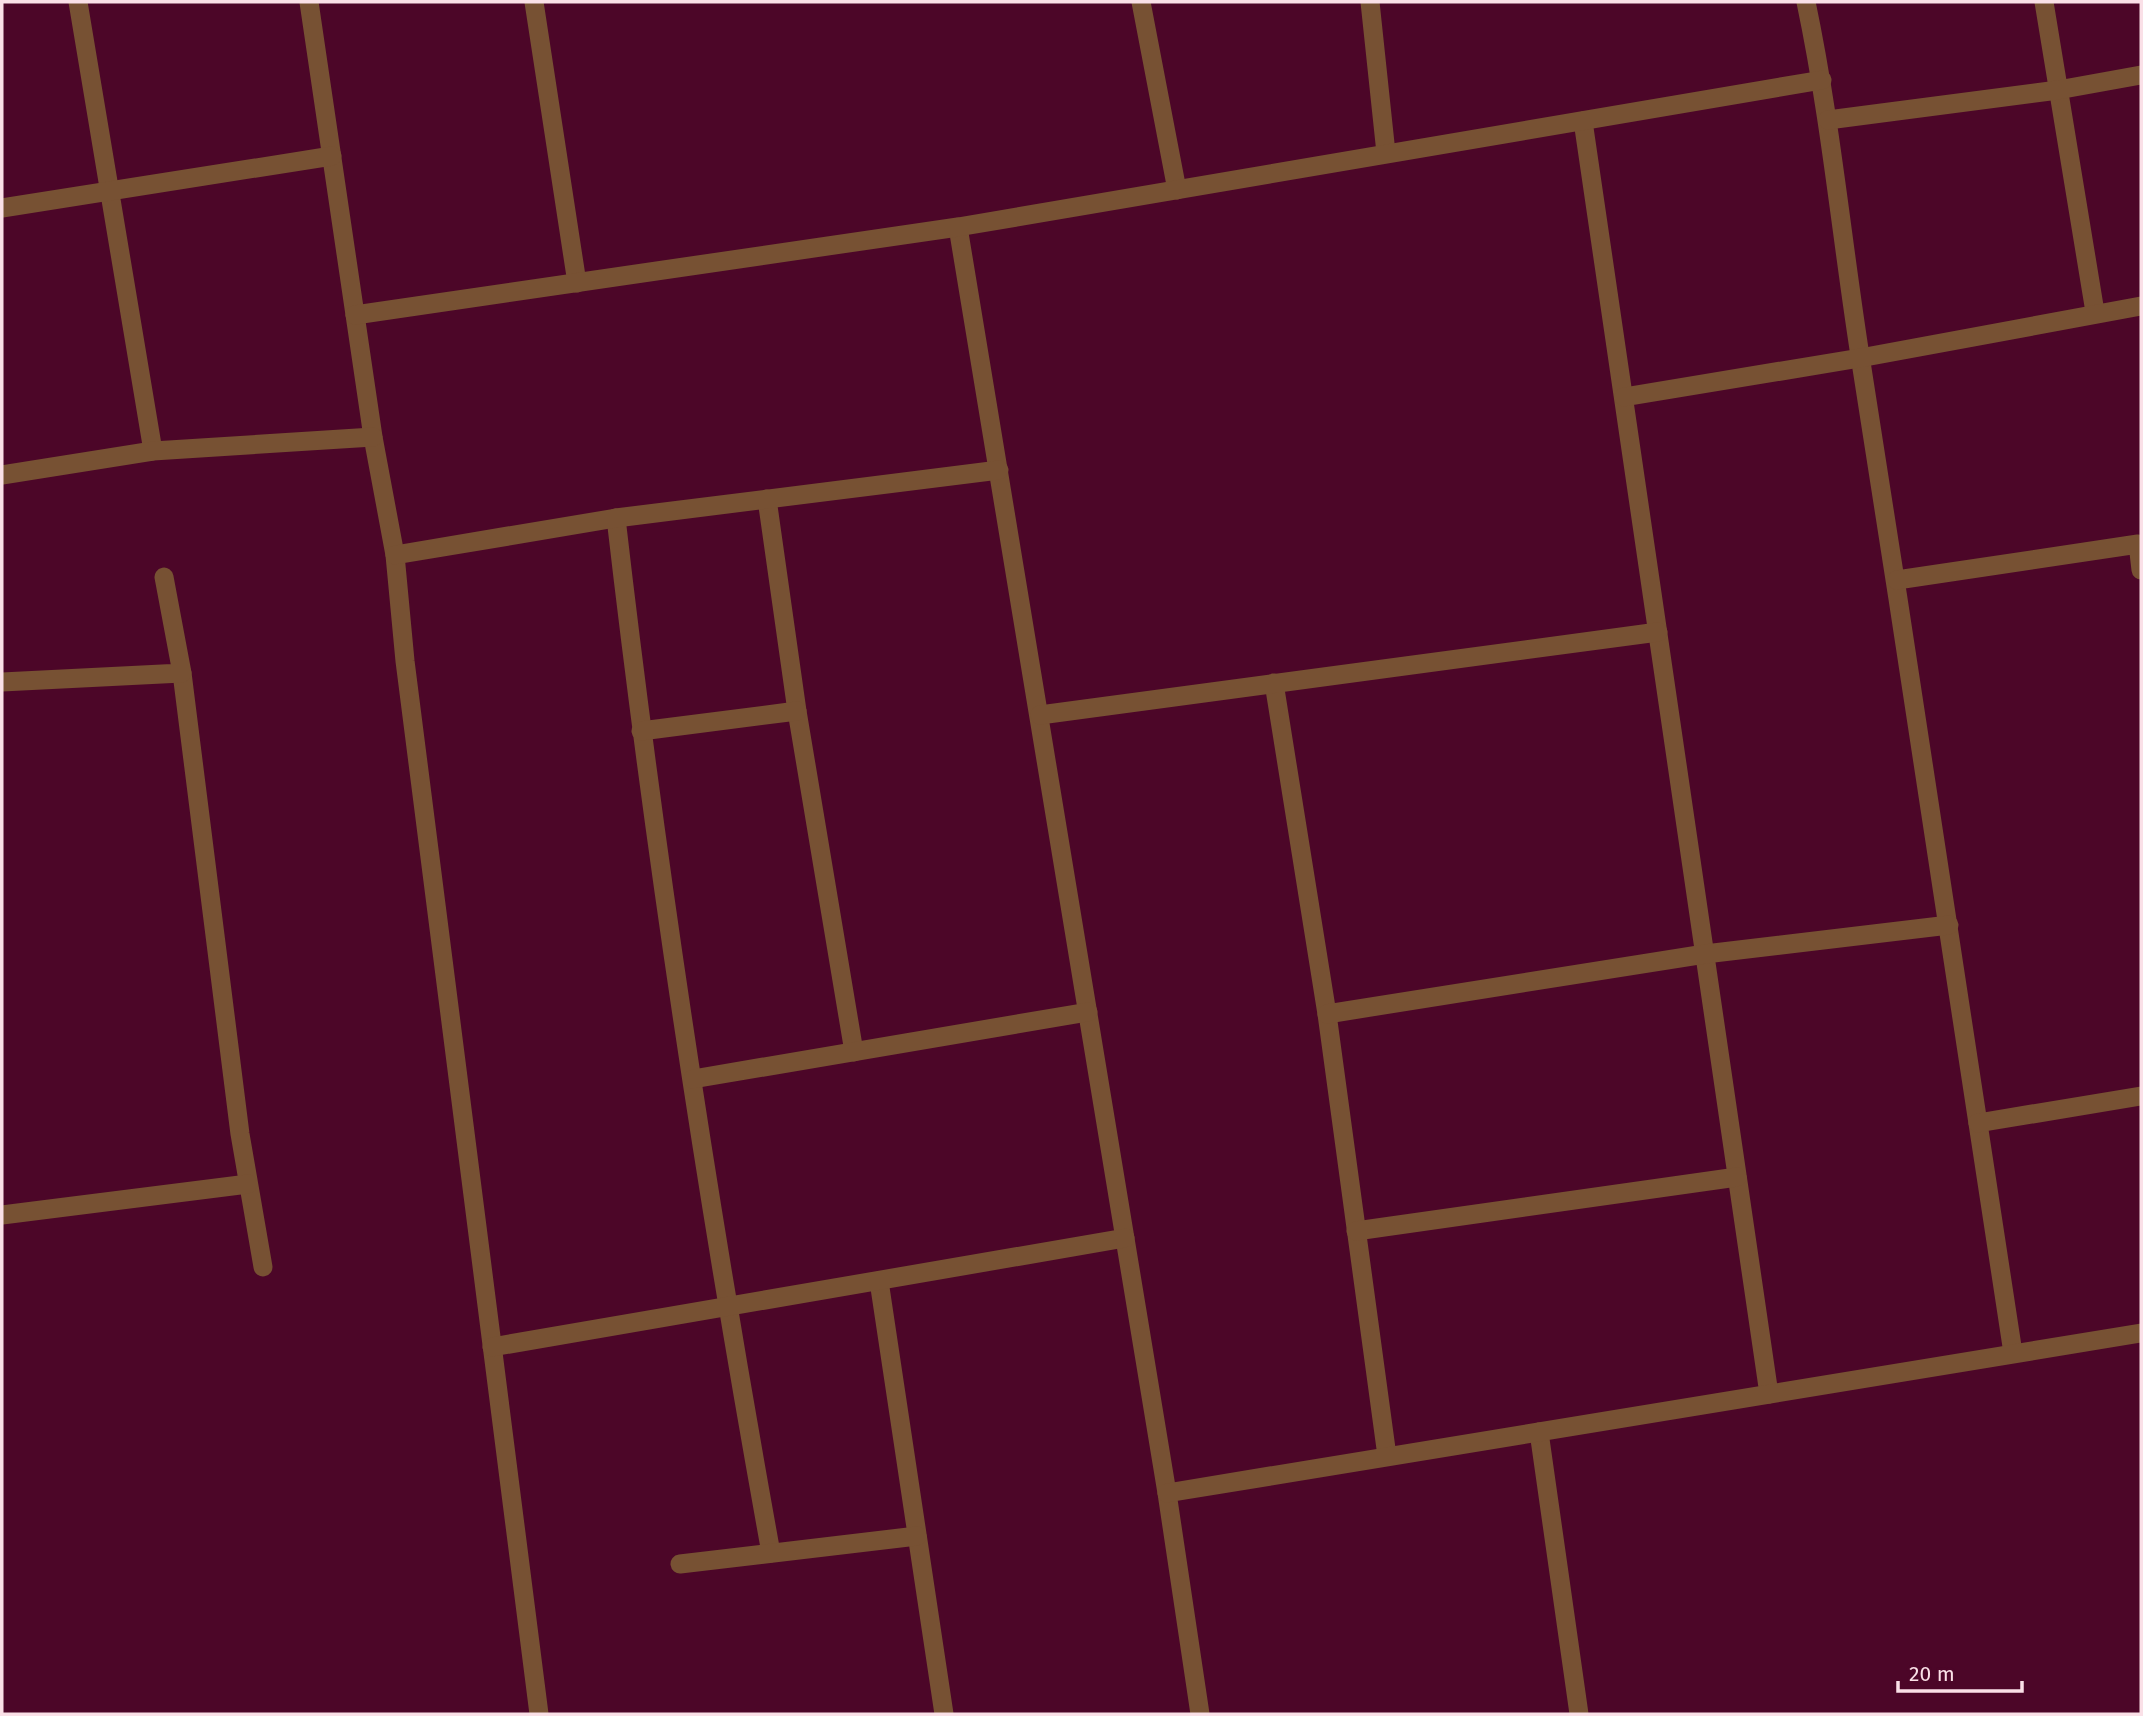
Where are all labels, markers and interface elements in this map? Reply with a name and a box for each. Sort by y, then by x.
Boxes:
scale bar [1898,1650,2022,1694]
text: 20 m [1909,1661,1955,1687]

